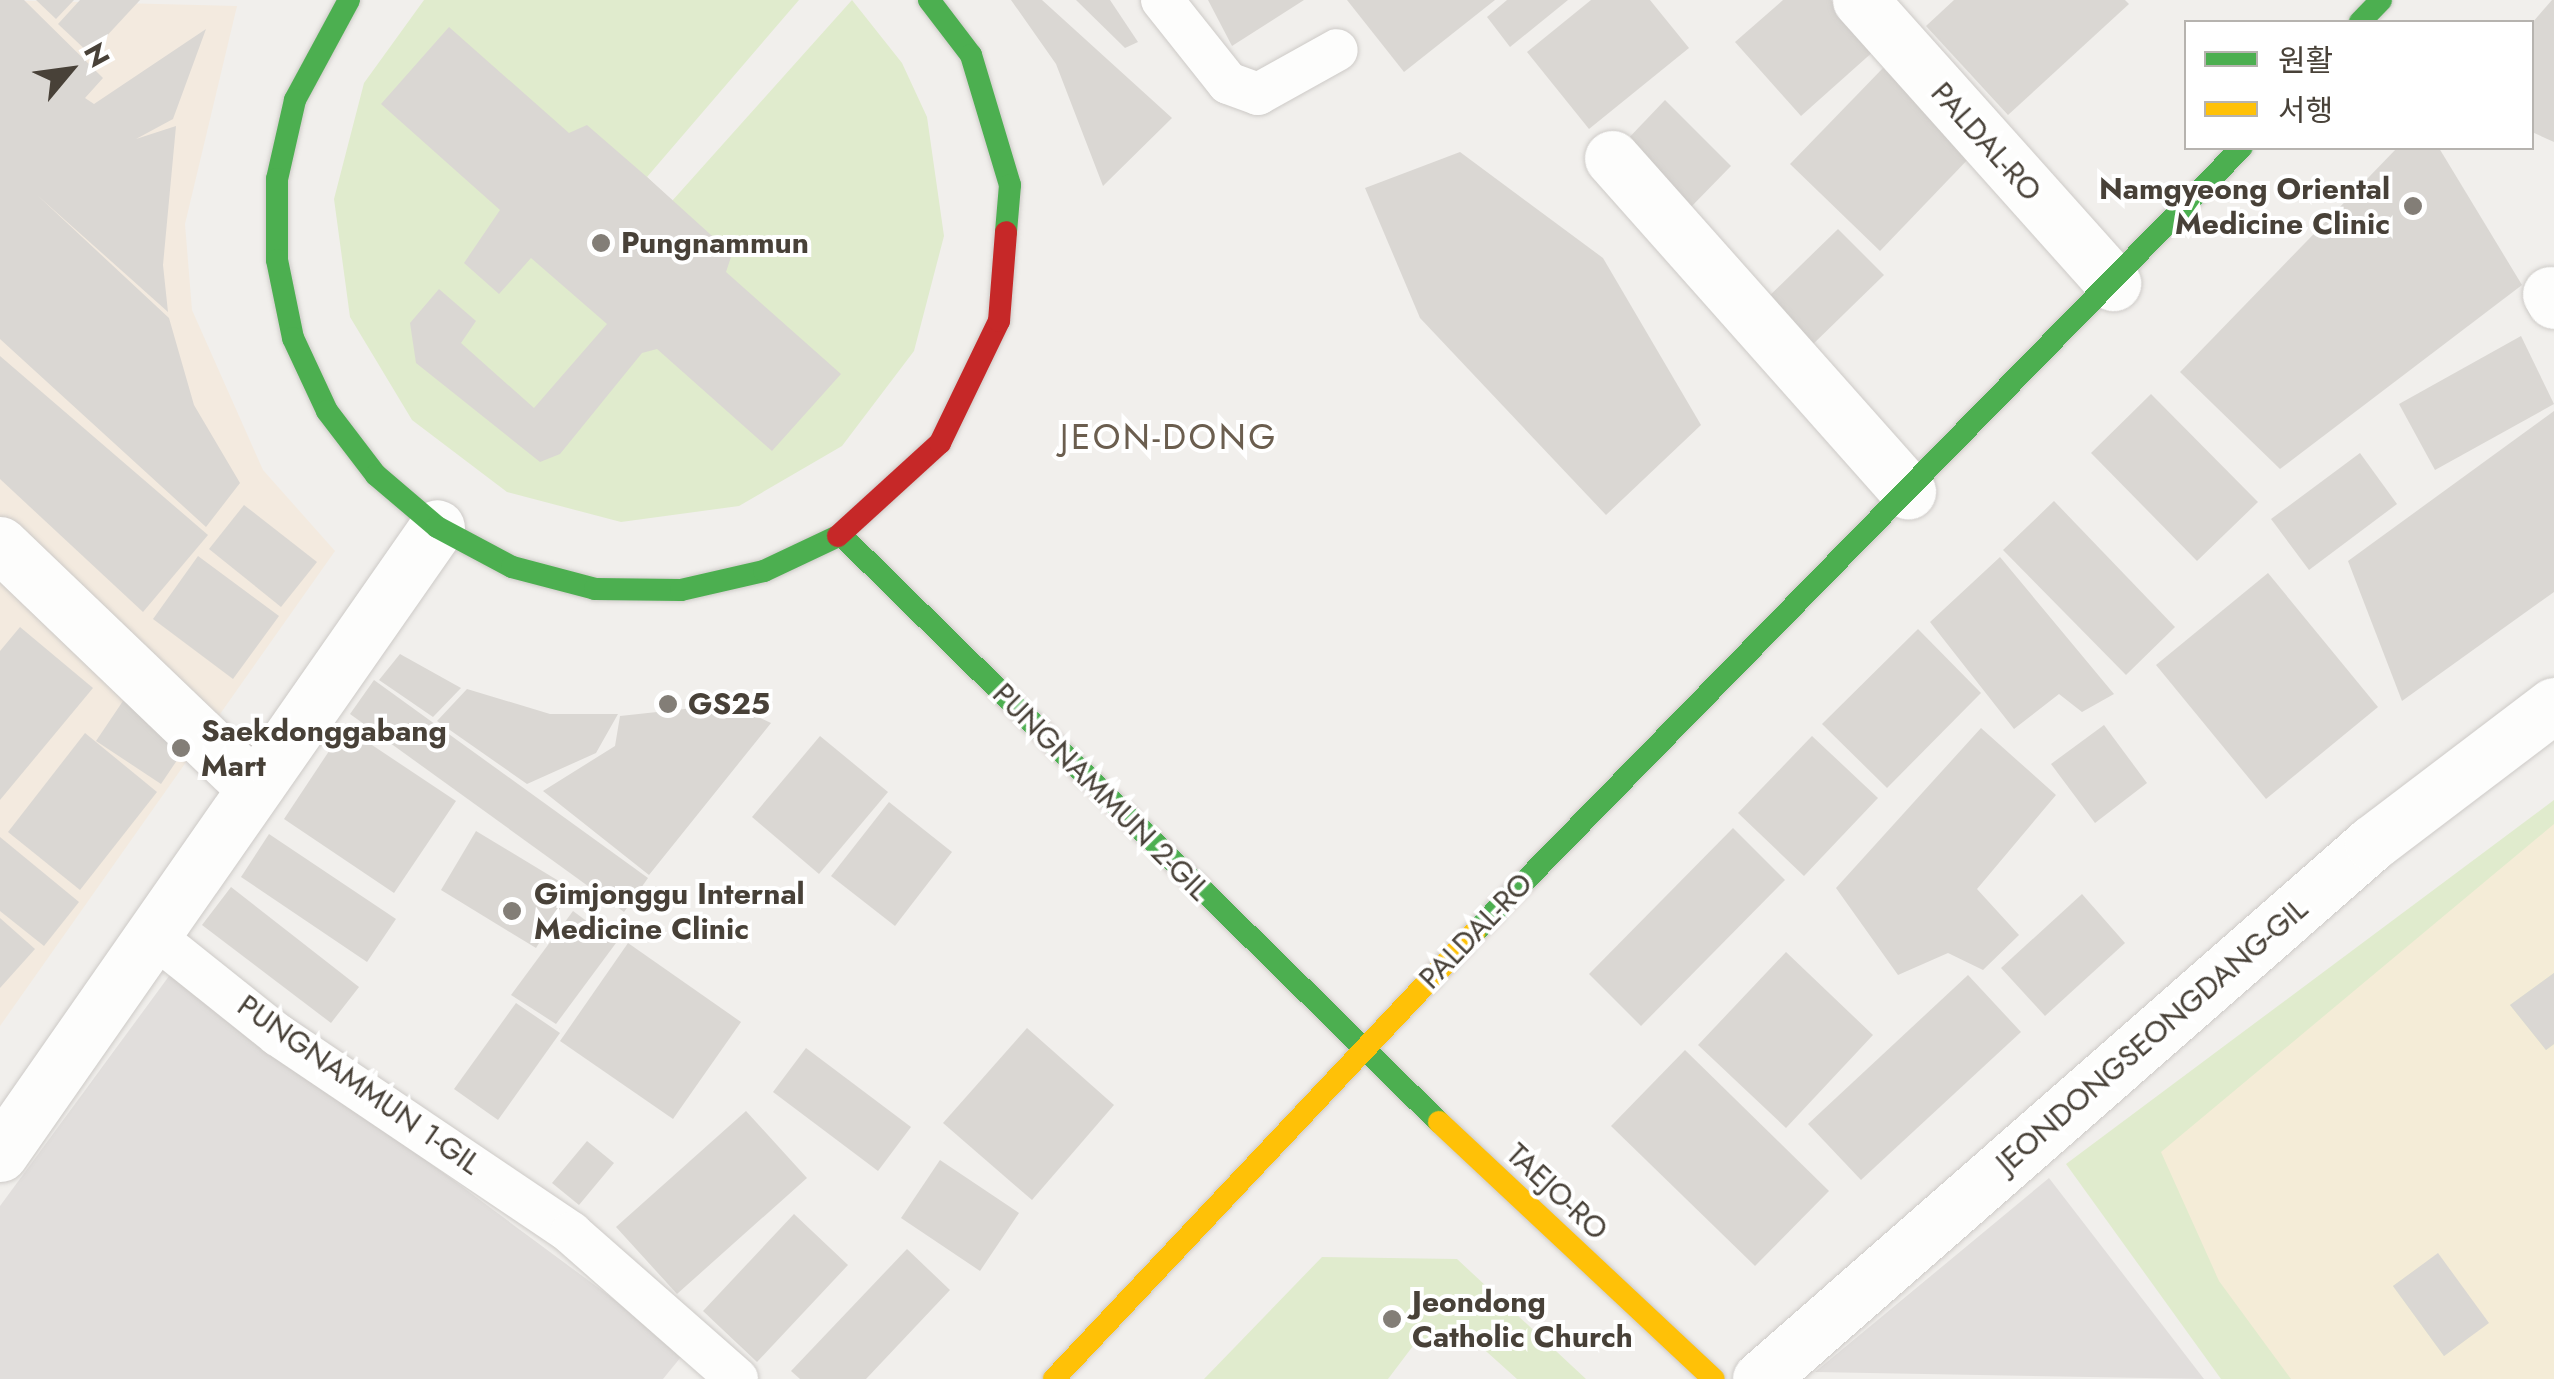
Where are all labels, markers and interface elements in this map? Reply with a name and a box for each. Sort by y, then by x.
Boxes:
north arrow [20,20,120,120]
legend [2184,20,2534,150]
text: N [73,36,120,75]
text: 원활 [2278,39,2333,82]
street label: PALDAL-RO [1923,75,2049,209]
text: 서행 [2278,89,2333,132]
place label: Namgyeong Oriental Medicine Clinic [2099,171,2390,242]
marker: Namgyeong Oriental Medicine Clinic [2400,193,2426,219]
place label: Pungnammun [621,225,809,261]
marker: Pungnammun [590,232,612,254]
district label: JEON-DONG [1060,416,1278,458]
street label: PUNGNAMMUN 2-GIL [985,676,1217,908]
place label: GS25 [688,686,770,722]
marker: GS25 [657,693,679,715]
place label: Saekdonggabang Mart [201,713,447,784]
marker: Saekdonggabang Mart [170,737,192,759]
street label: PALDAL-RO [1412,866,1540,996]
place label: Gimjonggu Internal Medicine Clinic [534,876,805,946]
street label: JEONDONGSEONGDANG-GIL [1989,891,2315,1181]
marker: Gimjonggu Internal Medicine Clinic [499,898,525,924]
street label: PUNGNAMMUN 1-GIL [231,988,487,1182]
street label: TAEJO-RO [1499,1136,1615,1248]
place label: Jeondong Catholic Church [1412,1284,1633,1354]
marker: Jeondong Catholic Church [1381,1308,1403,1330]

